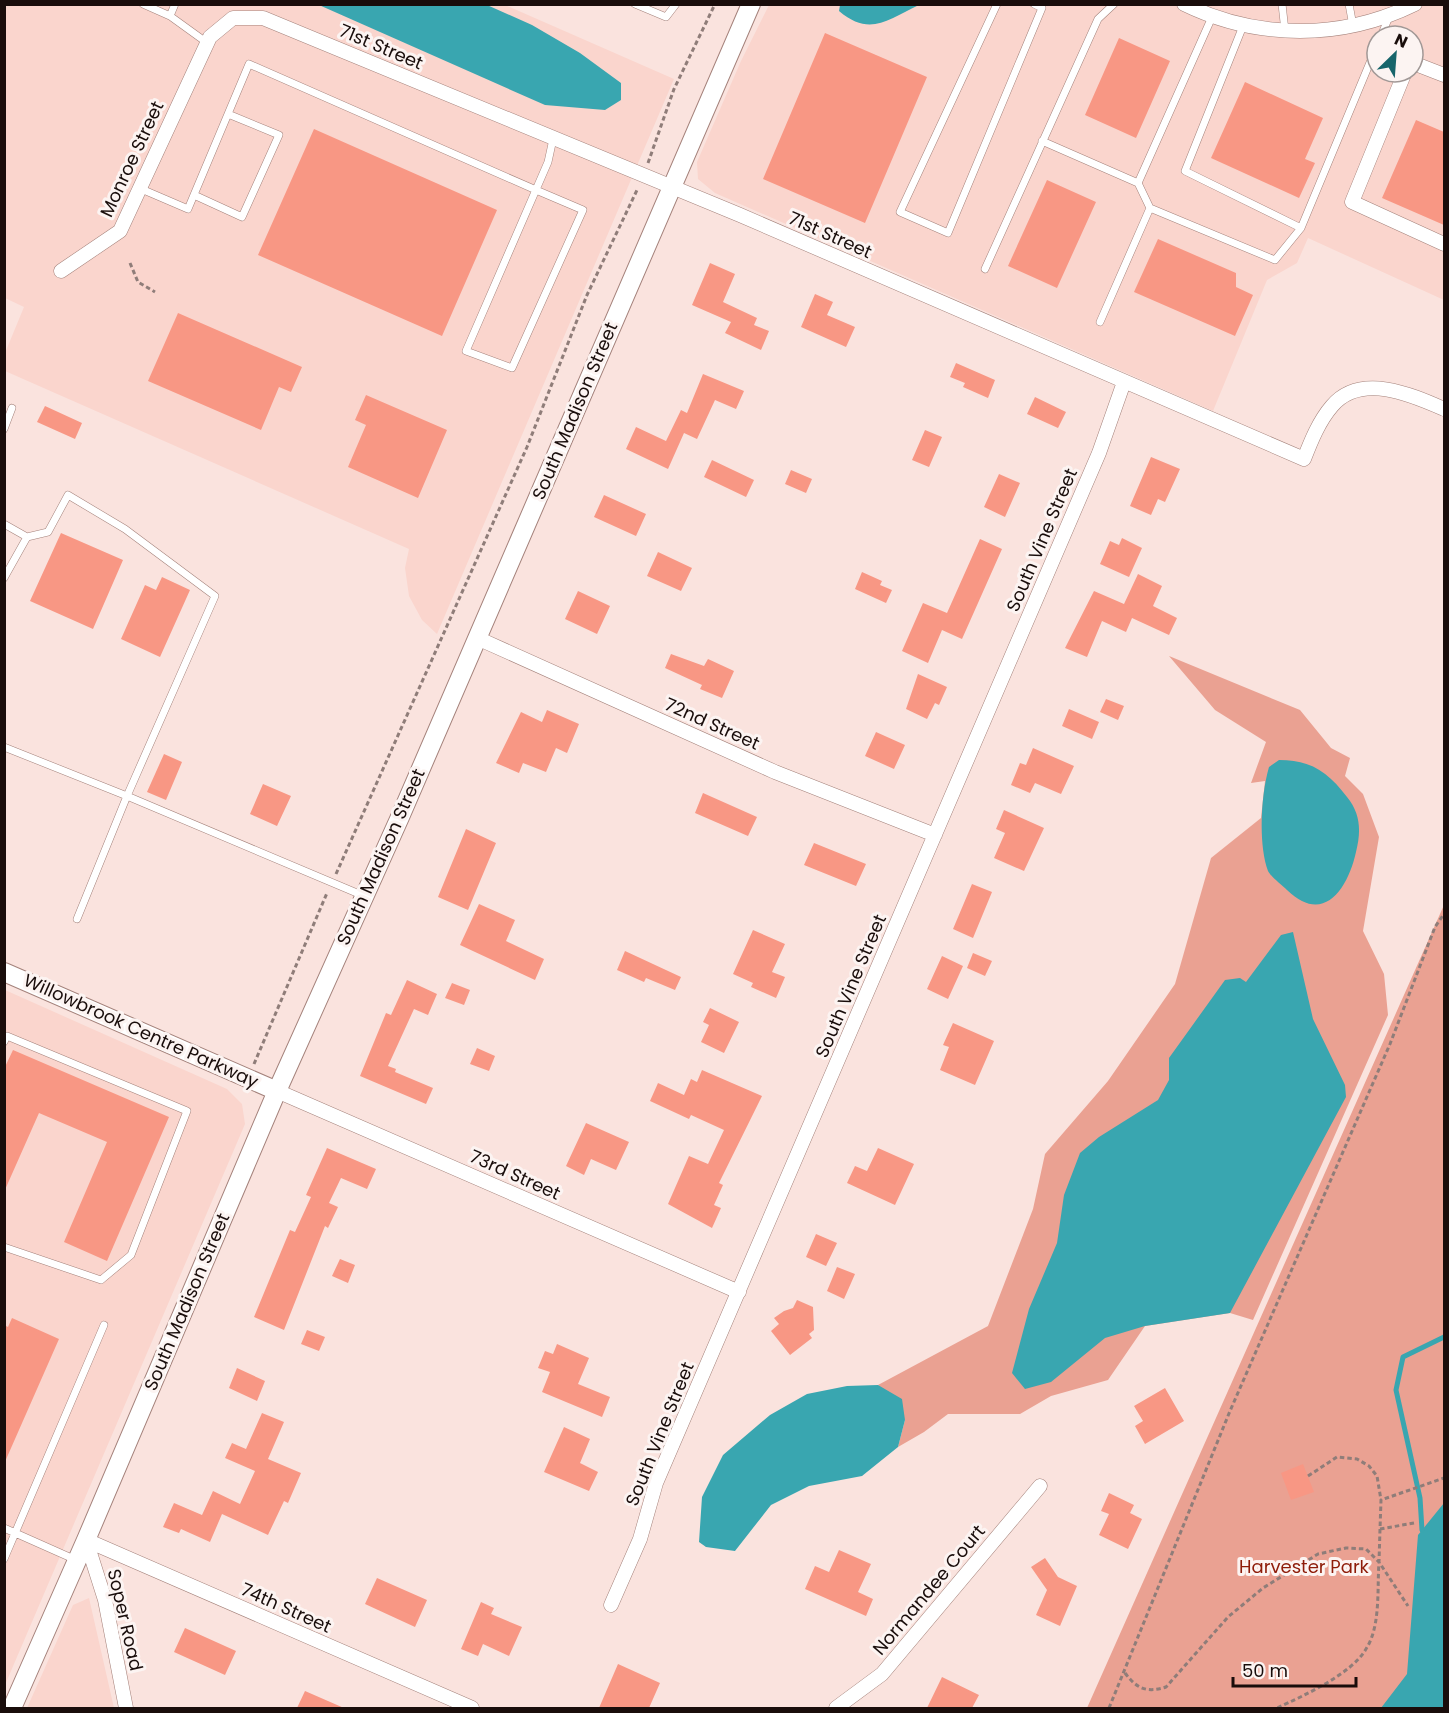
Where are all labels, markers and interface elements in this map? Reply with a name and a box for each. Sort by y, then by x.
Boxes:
street label: 71st Street [335,18,427,75]
north arrow [1365,24,1425,84]
text: N [1391,28,1411,54]
street label: Monroe Street [94,97,169,221]
street label: 71st Street [784,205,876,264]
street label: South Madison Street [526,318,623,503]
street label: South Vine Street [1000,464,1083,615]
street label: 72nd Street [661,692,764,756]
street label: South Madison Street [330,765,431,949]
street label: South Vine Street [809,910,892,1061]
street label: Willowbrook Centre Parkway [20,967,263,1094]
street label: 73rd Street [466,1143,565,1206]
street label: South Madison Street [138,1209,235,1394]
street label: South Vine Street [619,1358,700,1510]
street label: Normandee Court [867,1519,990,1660]
park label: Harvester Park [1239,1554,1370,1579]
street label: Soper Road [102,1567,149,1673]
street label: 74th Street [237,1576,335,1639]
scale bar [1233,1650,1356,1688]
text: 50 m [1242,1658,1288,1683]

